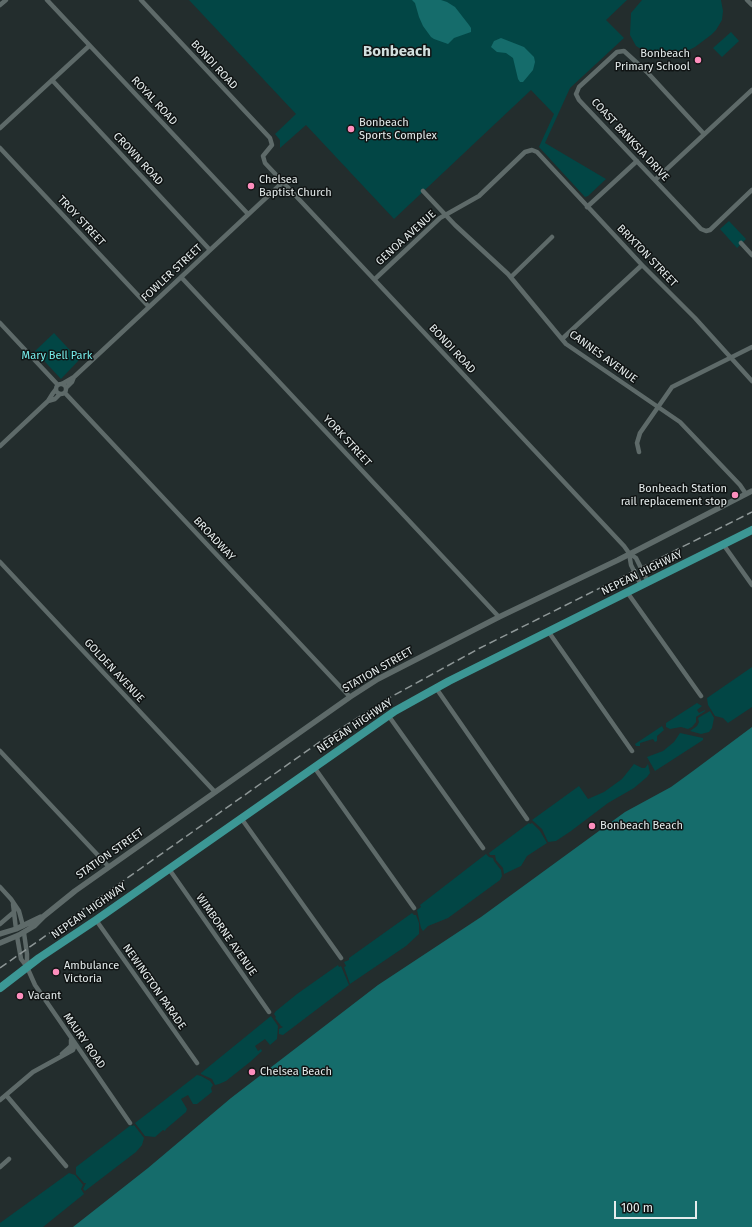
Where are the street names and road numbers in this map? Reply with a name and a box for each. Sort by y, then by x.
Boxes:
street label: BONDI ROAD [188,38,240,92]
street label: ROYAL ROAD [128,74,180,128]
street label: COAST BANKSIA DRIVE [588,96,672,184]
street label: CROWN ROAD [110,130,166,188]
street label: TROY STREET [54,193,108,249]
street label: GENOA AVENUE [373,208,439,268]
street label: BRIXTON STREET [614,222,680,290]
street label: FOWLER STREET [139,241,205,305]
street label: BONDI ROAD [426,322,478,376]
street label: CANNES AVENUE [566,328,640,386]
street label: YORK STREET [320,413,374,469]
street label: BROADWAY [190,514,238,564]
street label: NEPEAN HIGHWAY [599,548,685,598]
street label: GOLDEN AVENUE [81,636,147,706]
street label: STATION STREET [340,644,416,696]
street label: NEPEAN HIGHWAY [315,696,395,756]
street label: STATION STREET [74,826,146,882]
street label: NEPEAN HIGHWAY [49,880,129,942]
street label: WIMBORNE AVENUE [193,891,259,979]
street label: NEWINGTON PARADE [120,942,188,1032]
street label: MAURY ROAD [60,1011,108,1071]

